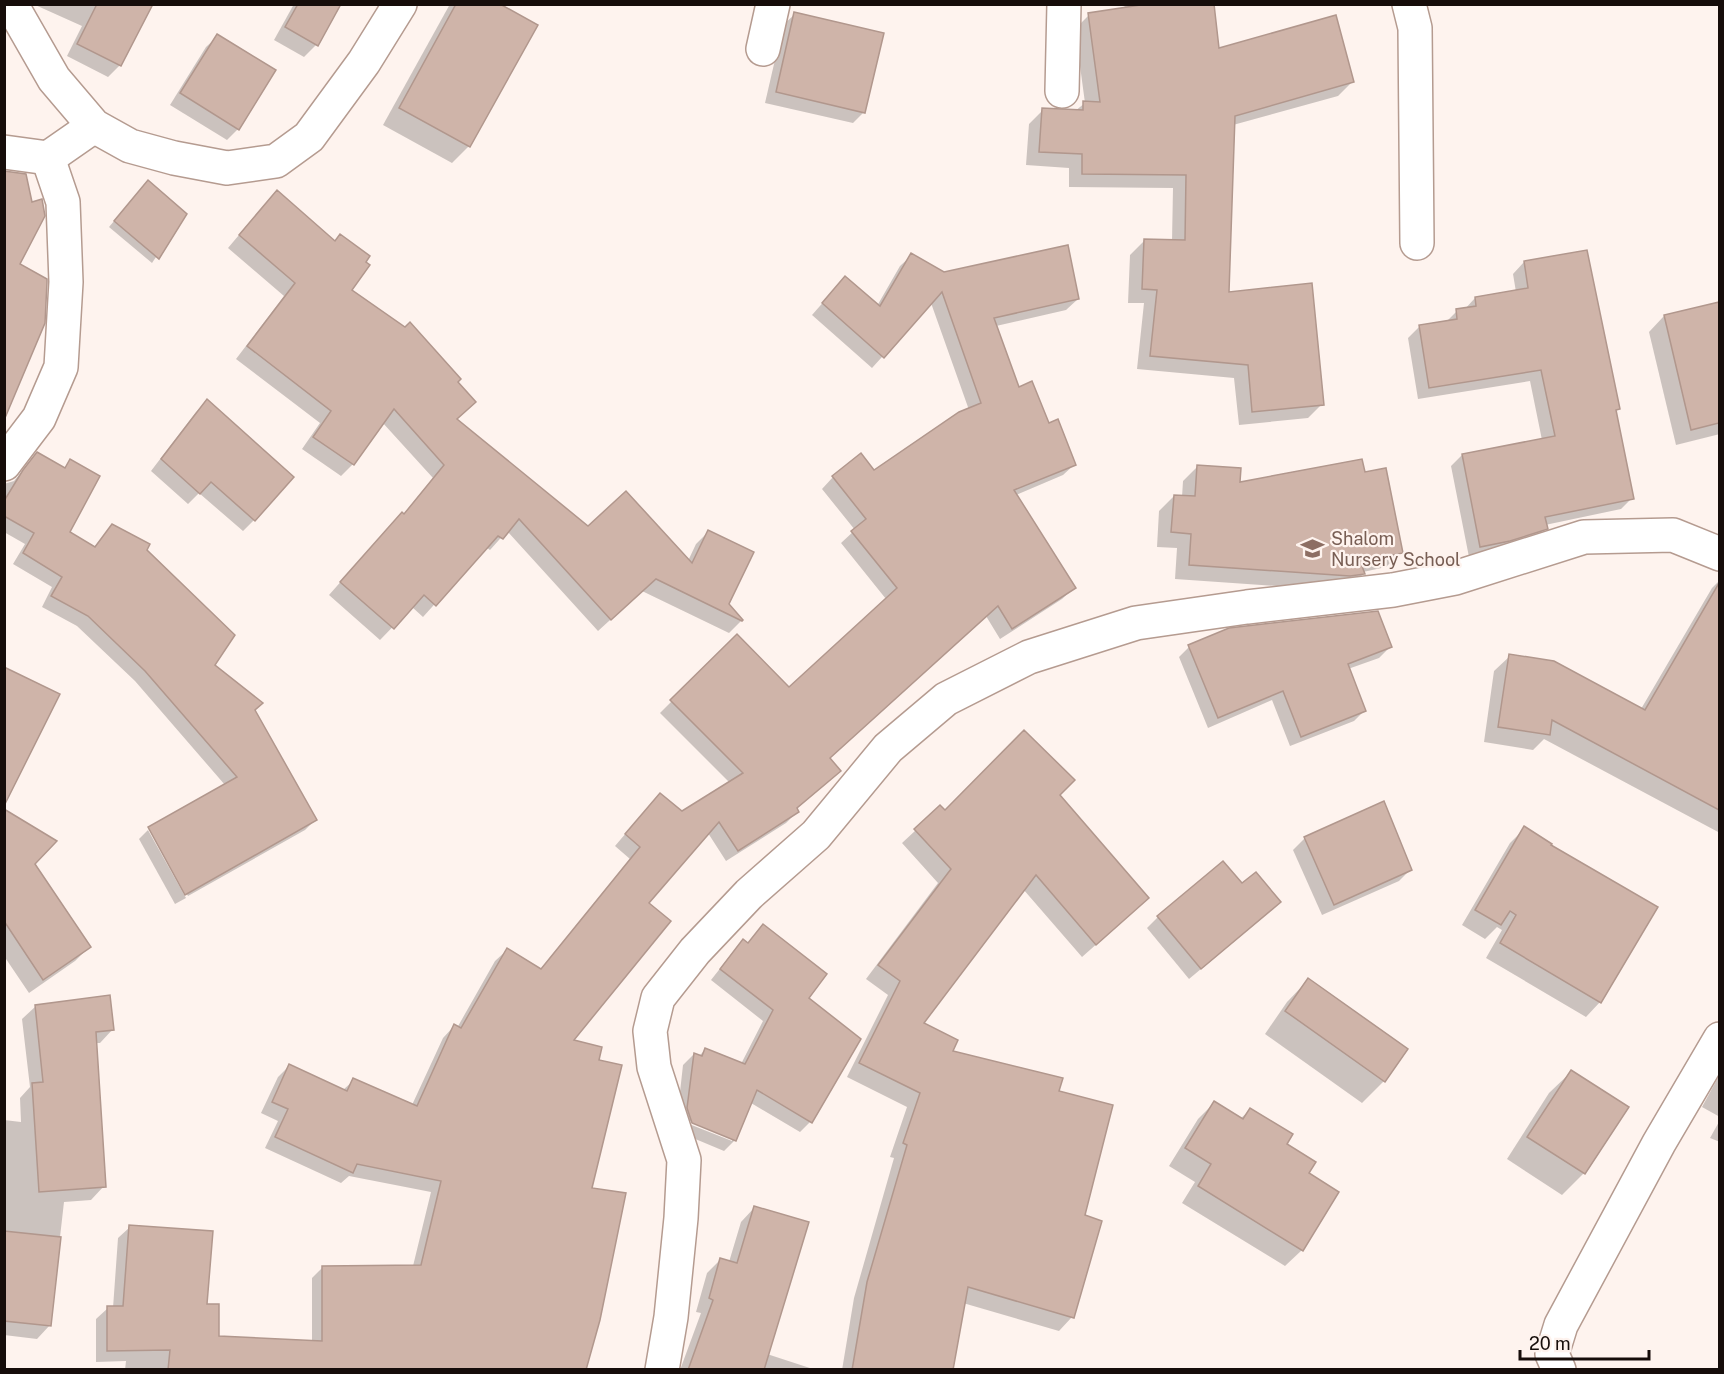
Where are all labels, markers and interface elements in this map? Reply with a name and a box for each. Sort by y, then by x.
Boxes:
place label: Shalom Nursery School [1331,528,1461,570]
school or university icon: Shalom Nursery School [1300,535,1326,561]
scale bar [1520,1323,1649,1361]
text: 20 m [1529,1333,1571,1354]

